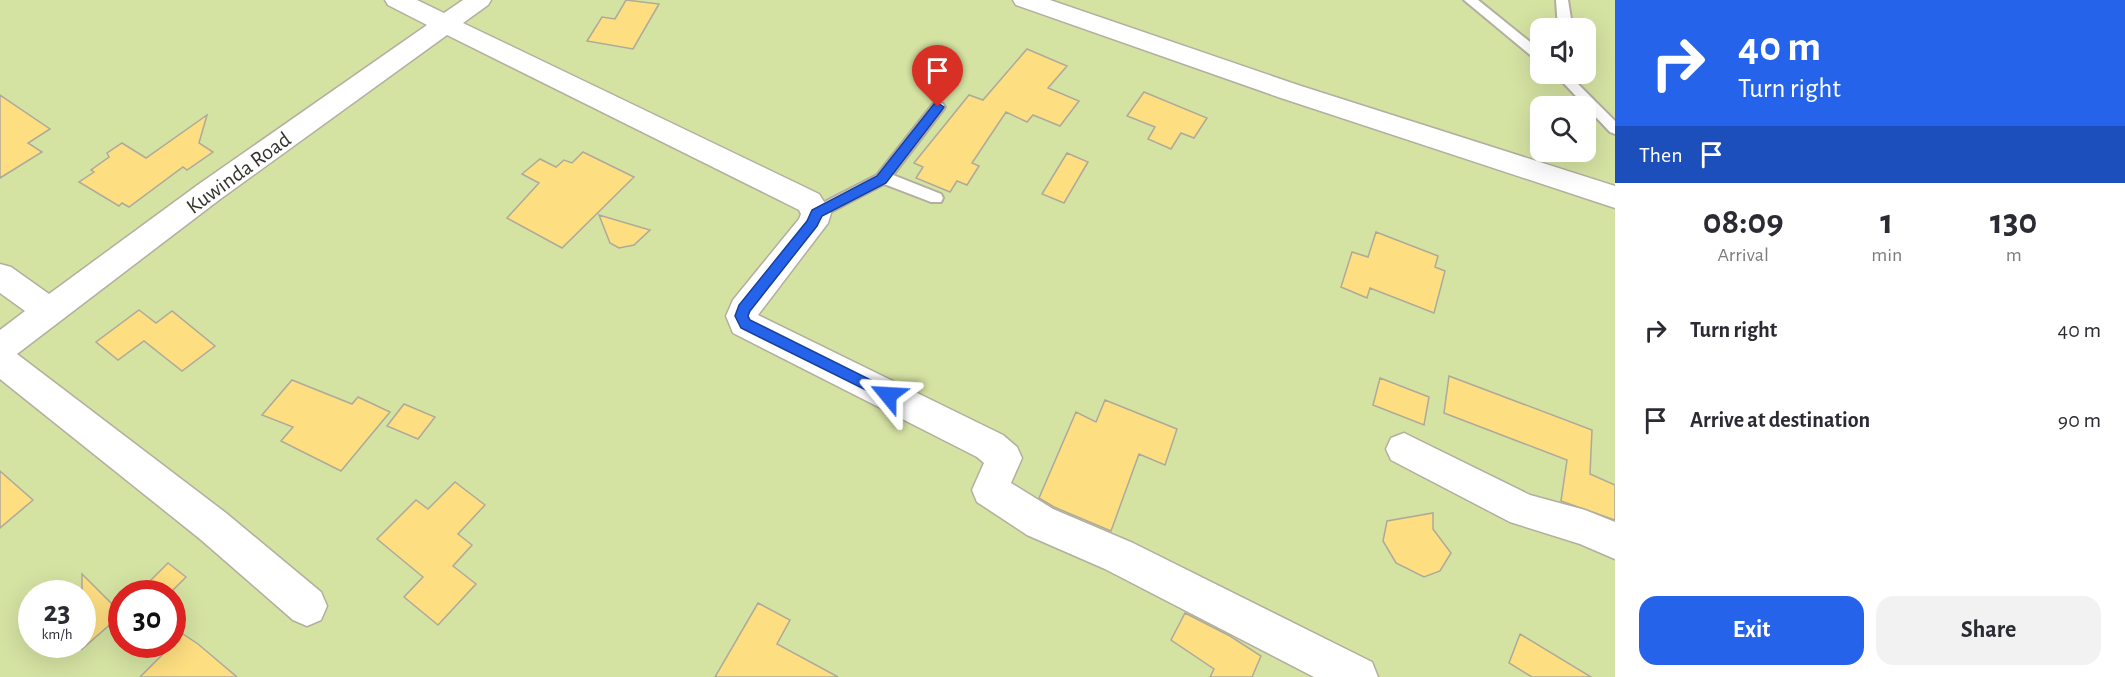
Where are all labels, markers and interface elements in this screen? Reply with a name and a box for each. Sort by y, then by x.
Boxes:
map controls [1530,18,1596,162]
button: sound [1530,18,1596,84]
icon: right [1639,24,1717,102]
text: 40 m [1738,26,1821,68]
pin [912,45,963,107]
icon: arrive [921,54,954,87]
text: Turn right [1738,75,1841,102]
button: search [1530,96,1596,162]
street label: Kuwinda Road [182,128,295,218]
icon: arrive [1695,138,1728,171]
text: Then [1639,144,1683,166]
text: 08:09 [1703,204,1784,240]
text: 1 [1880,204,1893,240]
text: 130 [1990,204,2037,240]
text: Arrival [1717,245,1769,265]
text: min [1871,245,1902,265]
text: m [2006,245,2022,265]
icon: right [1639,314,1672,347]
text: Turn right [1690,319,1777,341]
text: 40 m [2058,319,2101,341]
position arrow [856,363,920,427]
icon: arrive [1639,404,1672,437]
text: Arrive at destination [1690,409,1870,431]
text: 90 m [2058,409,2101,431]
speed limit sign: 30 [108,580,186,658]
button: Exit [1639,596,1864,665]
button: Share [1876,596,2101,665]
text: 23 [43,597,71,627]
text: km/h [42,627,72,642]

